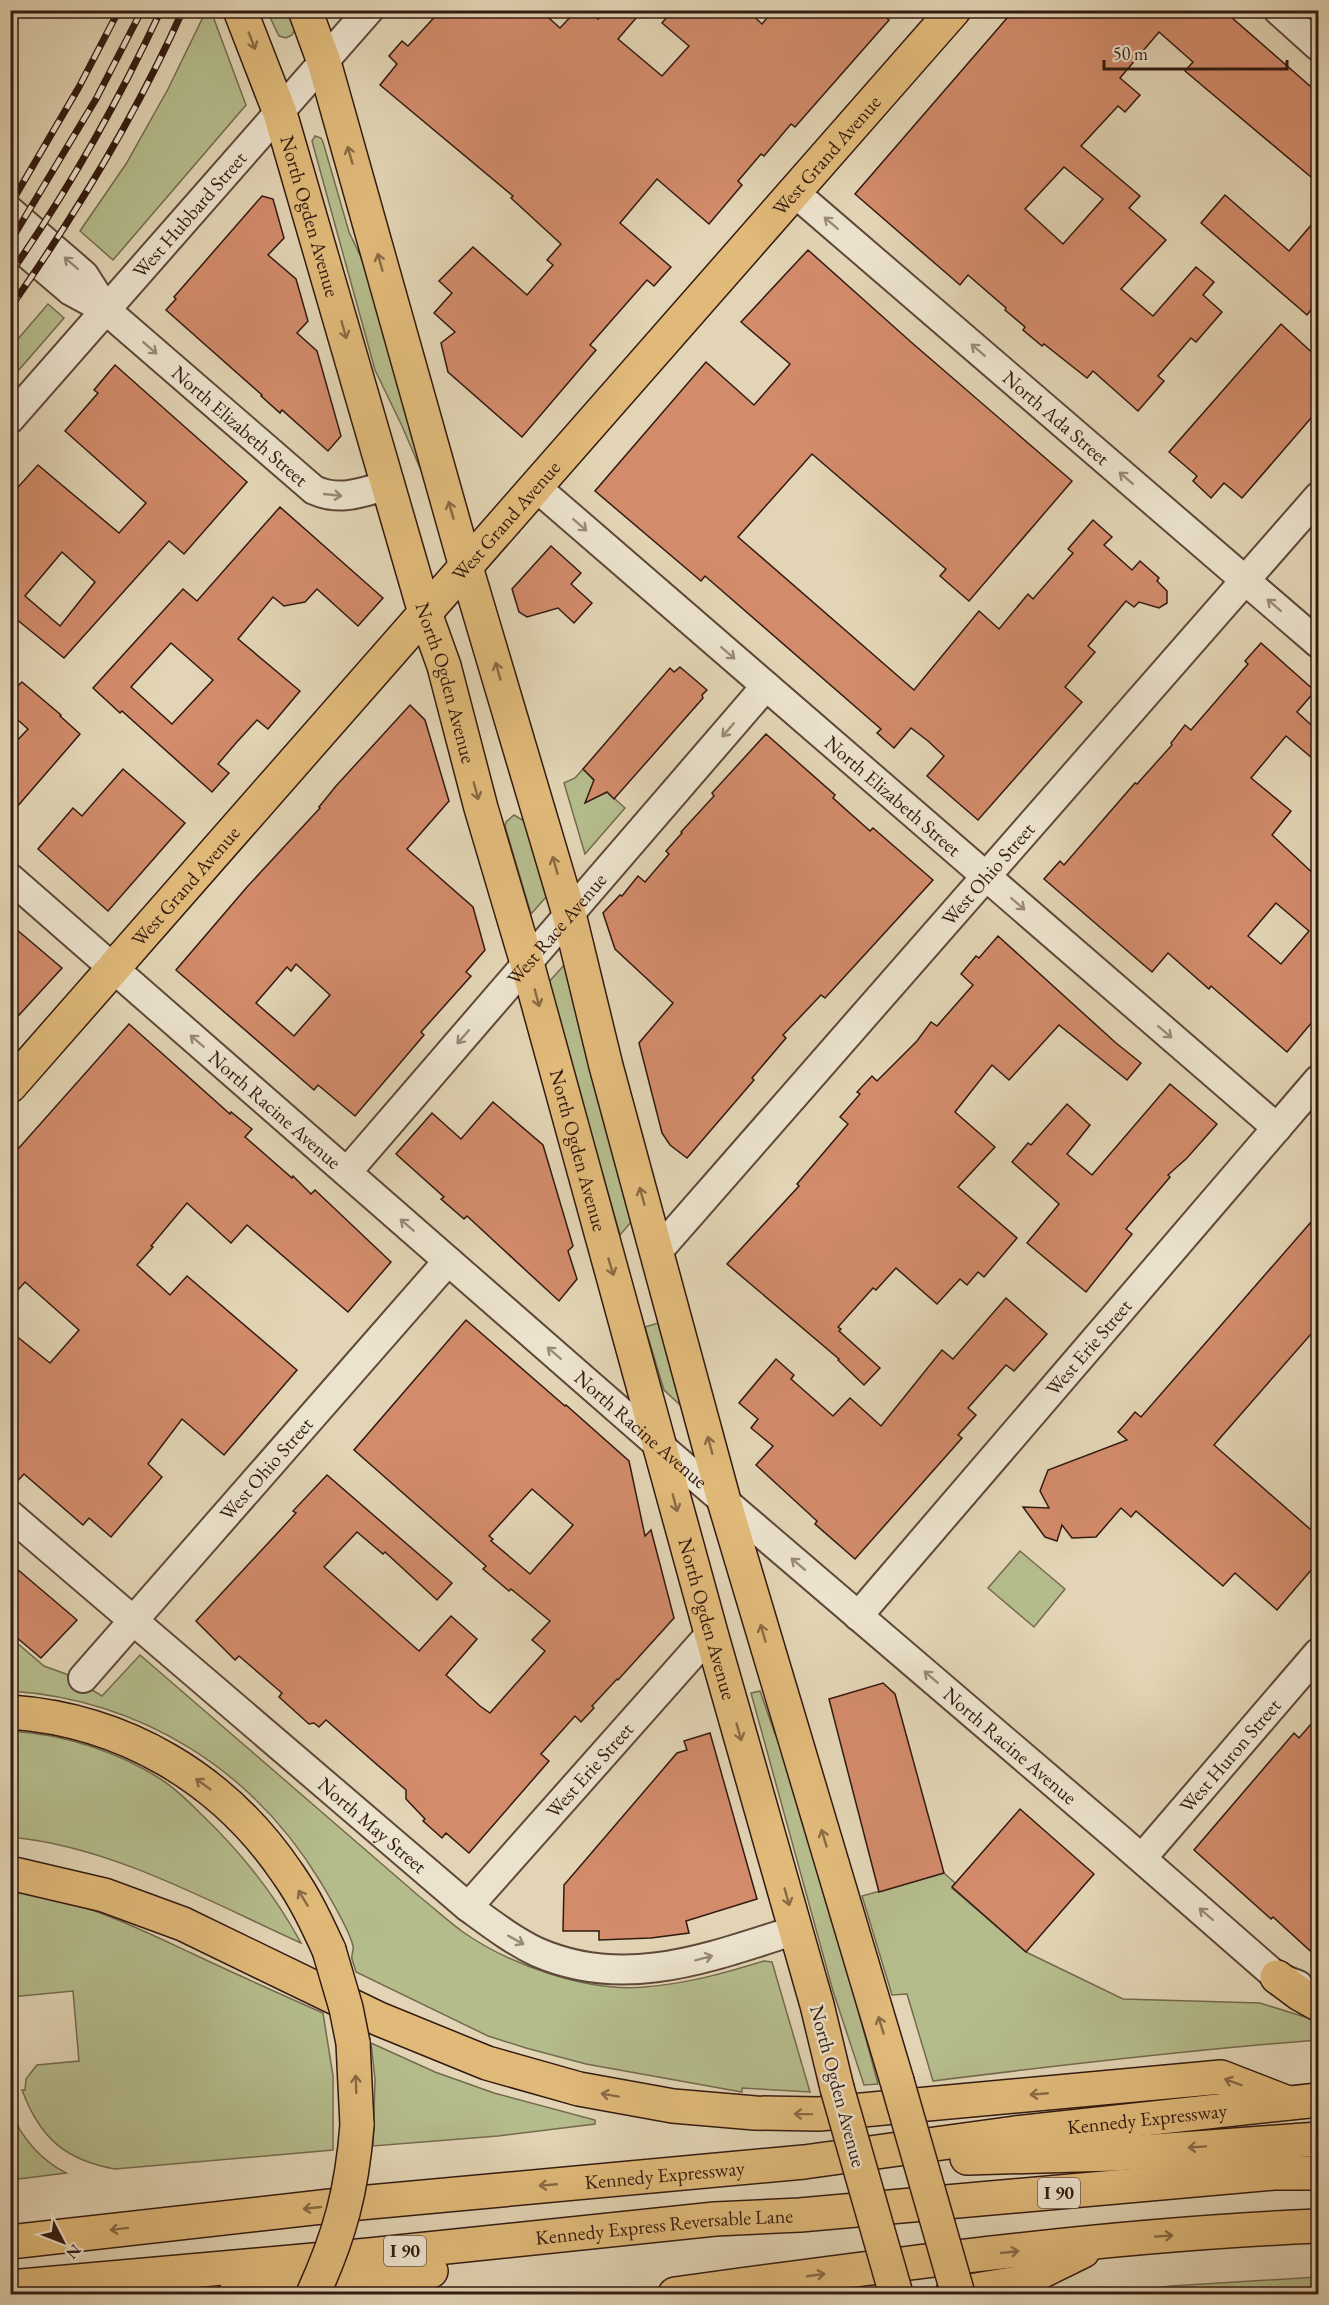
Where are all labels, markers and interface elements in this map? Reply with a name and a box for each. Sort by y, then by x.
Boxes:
one-way arrow [247,31,258,49]
scale bar [1104,33,1287,71]
text: 50 m [1113,42,1148,65]
street label: West Grand Avenue [766,89,887,221]
street label: North Ogden Avenue [274,132,346,300]
street label: West Hubbard Street [127,145,253,284]
one-way arrow [344,146,356,165]
one-way arrow [824,216,839,230]
one-way arrow [374,253,386,272]
one-way arrow [63,257,79,270]
one-way arrow [339,320,350,339]
one-way arrow [142,341,157,355]
one-way arrow [970,344,986,357]
street label: North Elizabeth Street [166,360,314,493]
street label: North Ada Street [997,364,1116,471]
street label: West Grand Avenue [446,455,566,587]
one-way arrow [1118,471,1134,484]
one-way arrow [323,490,343,501]
one-way arrow [445,501,456,520]
one-way arrow [572,518,587,532]
one-way arrow [1266,598,1282,611]
street label: North Ogden Avenue [410,599,482,766]
one-way arrow [720,646,735,660]
one-way arrow [492,662,503,681]
one-way arrow [721,722,734,738]
street label: North Elizabeth Street [819,730,967,862]
one-way arrow [471,781,482,800]
street label: West Ohio Street [936,816,1041,931]
street label: West Grand Avenue [125,820,246,952]
one-way arrow [549,856,560,875]
street label: West Race Avenue [501,867,612,990]
one-way arrow [1010,897,1025,911]
one-way arrow [531,988,543,1007]
one-way arrow [1157,1025,1173,1038]
one-way arrow [456,1029,470,1044]
one-way arrow [189,1034,204,1048]
street label: North Racine Avenue [203,1045,347,1175]
street label: North Ogden Avenue [544,1066,613,1234]
one-way arrow [636,1187,648,1206]
one-way arrow [399,1218,415,1231]
one-way arrow [606,1257,617,1276]
street label: West Erie Street [1040,1293,1138,1401]
one-way arrow [546,1346,561,1360]
street label: North Racine Avenue [569,1364,713,1494]
street label: West Ohio Street [214,1411,319,1526]
one-way arrow [703,1436,715,1455]
one-way arrow [670,1493,682,1512]
street label: North Ogden Avenue [672,1535,742,1703]
one-way arrow [790,1558,806,1571]
one-way arrow [757,1624,768,1643]
one-way arrow [924,1670,939,1684]
street label: North Racine Avenue [938,1681,1083,1810]
street label: West Huron Street [1174,1692,1287,1818]
street label: West Erie Street [540,1716,639,1823]
one-way arrow [734,1722,745,1741]
street label: North May Street [313,1771,433,1879]
one-way arrow [195,1777,211,1790]
one-way arrow [818,1829,829,1848]
one-way arrow [782,1888,793,1907]
one-way arrow [297,1890,309,1907]
one-way arrow [1199,1907,1214,1921]
one-way arrow [507,1934,524,1946]
one-way arrow [694,1952,713,1963]
street label: North Ogden Avenue [804,2002,872,2170]
one-way arrow [874,2016,885,2035]
one-way arrow [350,2074,362,2094]
one-way arrow [1224,2075,1243,2086]
one-way arrow [600,2089,620,2100]
one-way arrow [1030,2089,1050,2100]
street label: Kennedy Expressway [1066,2097,1229,2140]
one-way arrow [794,2108,814,2119]
one-way arrow [1188,2142,1208,2153]
street label: Kennedy Expressway [583,2155,746,2195]
road number: I 90 [1038,2178,1080,2208]
one-way arrow [539,2180,559,2191]
one-way arrow [303,2202,323,2213]
street label: Kennedy Express Reversable Lane [534,2202,794,2251]
north arrow [33,2212,93,2272]
one-way arrow [109,2224,129,2235]
one-way arrow [1153,2230,1173,2241]
road number: I 90 [384,2236,426,2266]
text: N [62,2240,86,2264]
one-way arrow [1000,2246,1020,2257]
one-way arrow [806,2269,826,2280]

